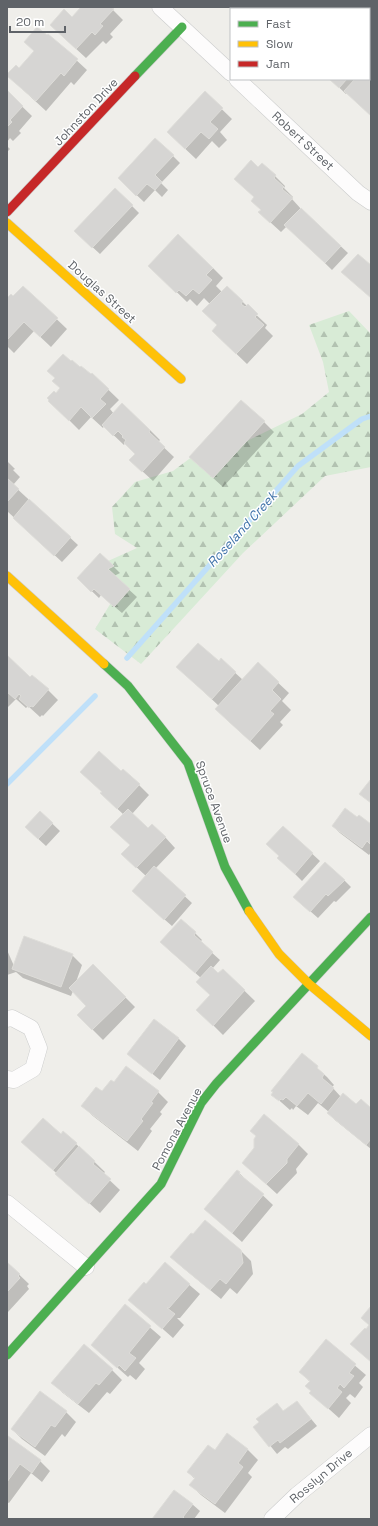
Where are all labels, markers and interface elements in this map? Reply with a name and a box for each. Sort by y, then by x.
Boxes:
scale bar [10,8,65,34]
legend [230,8,370,80]
text: 20 m [16,14,44,30]
text: Fast [266,16,291,32]
text: Slow [266,36,293,52]
text: Jam [266,56,290,72]
street label: Johnston Drive [50,75,122,149]
street label: Robert Street [268,108,338,174]
street label: Douglas Street [65,257,139,327]
water label: Roseland Creek [203,486,282,571]
street label: Spruce Avenue [192,759,236,845]
street label: Pomona Avenue [148,1085,206,1173]
street label: Rosslyn Drive [286,1445,356,1507]

